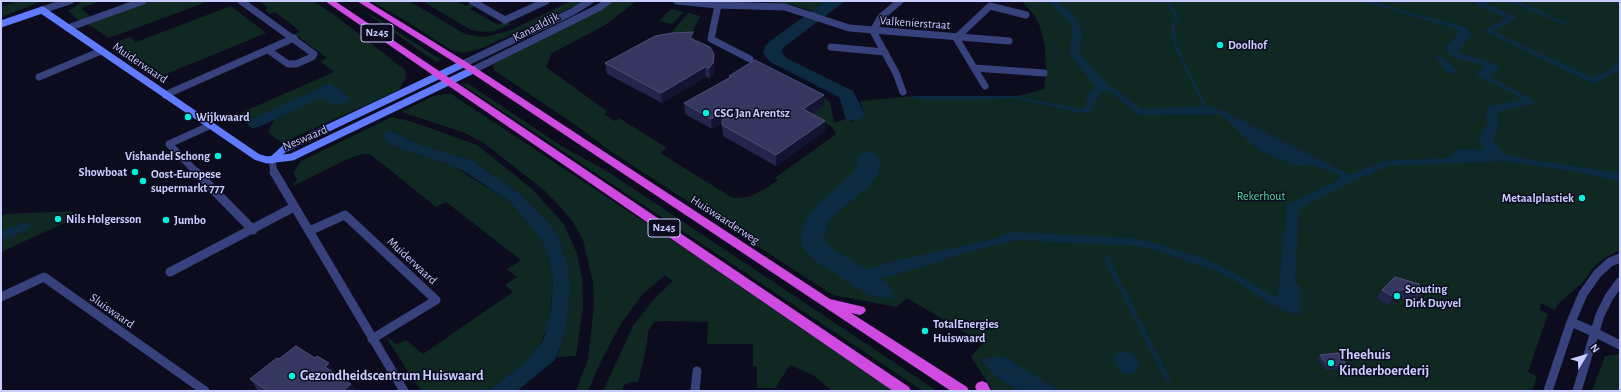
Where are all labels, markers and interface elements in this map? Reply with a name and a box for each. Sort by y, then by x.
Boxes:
street label: Kanaaldijk [511,9,561,45]
street label: Valkenierstraat [879,13,951,33]
road number: N245 [361,24,393,42]
place label: Doolhof [1228,38,1267,52]
street label: Muiderwaard [110,39,170,87]
marker: Doolhof [1215,40,1225,50]
place label: CSG Jan Arentsz [714,106,790,120]
marker: CSG Jan Arentsz [701,108,711,118]
place label: Wijkwaard [196,110,250,124]
marker: Wijkwaard [183,112,193,122]
street label: Neswaard [281,122,329,154]
place label: Vishandel Schong [125,149,210,163]
marker: Vishandel Schong [213,151,223,161]
place label: Showboat [79,165,127,179]
marker: Showboat [130,167,140,177]
place label: Oost-Europese supermarkt 777 [151,167,225,195]
marker: Oost-Europese supermarkt 777 [138,176,148,186]
park label: Rekerhout [1237,189,1285,203]
place label: Metaalplastiek [1502,191,1574,205]
street label: Huiswaarderweg [688,192,762,248]
marker: Metaalplastiek [1577,193,1587,203]
place label: Nils Holgersson [66,212,141,226]
place label: Jumbo [174,213,206,227]
marker: Nils Holgersson [53,214,63,224]
marker: Jumbo [161,215,171,225]
road number: N245 [648,219,680,237]
street label: Muiderwaard [384,234,440,288]
place label: Scouting Dirk Duyvel [1405,282,1461,310]
street label: Sluiswaard [87,291,137,331]
marker: Scouting Dirk Duyvel [1392,291,1402,301]
place label: TotalEnergies Huiswaard [933,317,999,345]
marker: TotalEnergies Huiswaard [920,326,930,336]
north arrow [1565,336,1605,376]
text: N [1588,342,1602,355]
place label: Theehuis Kinderboerderij [1339,347,1429,380]
marker: Theehuis Kinderboerderij [1326,358,1336,368]
place label: Gezondheidscentrum Huiswaard [300,368,484,384]
marker: Gezondheidscentrum Huiswaard [287,371,297,381]

